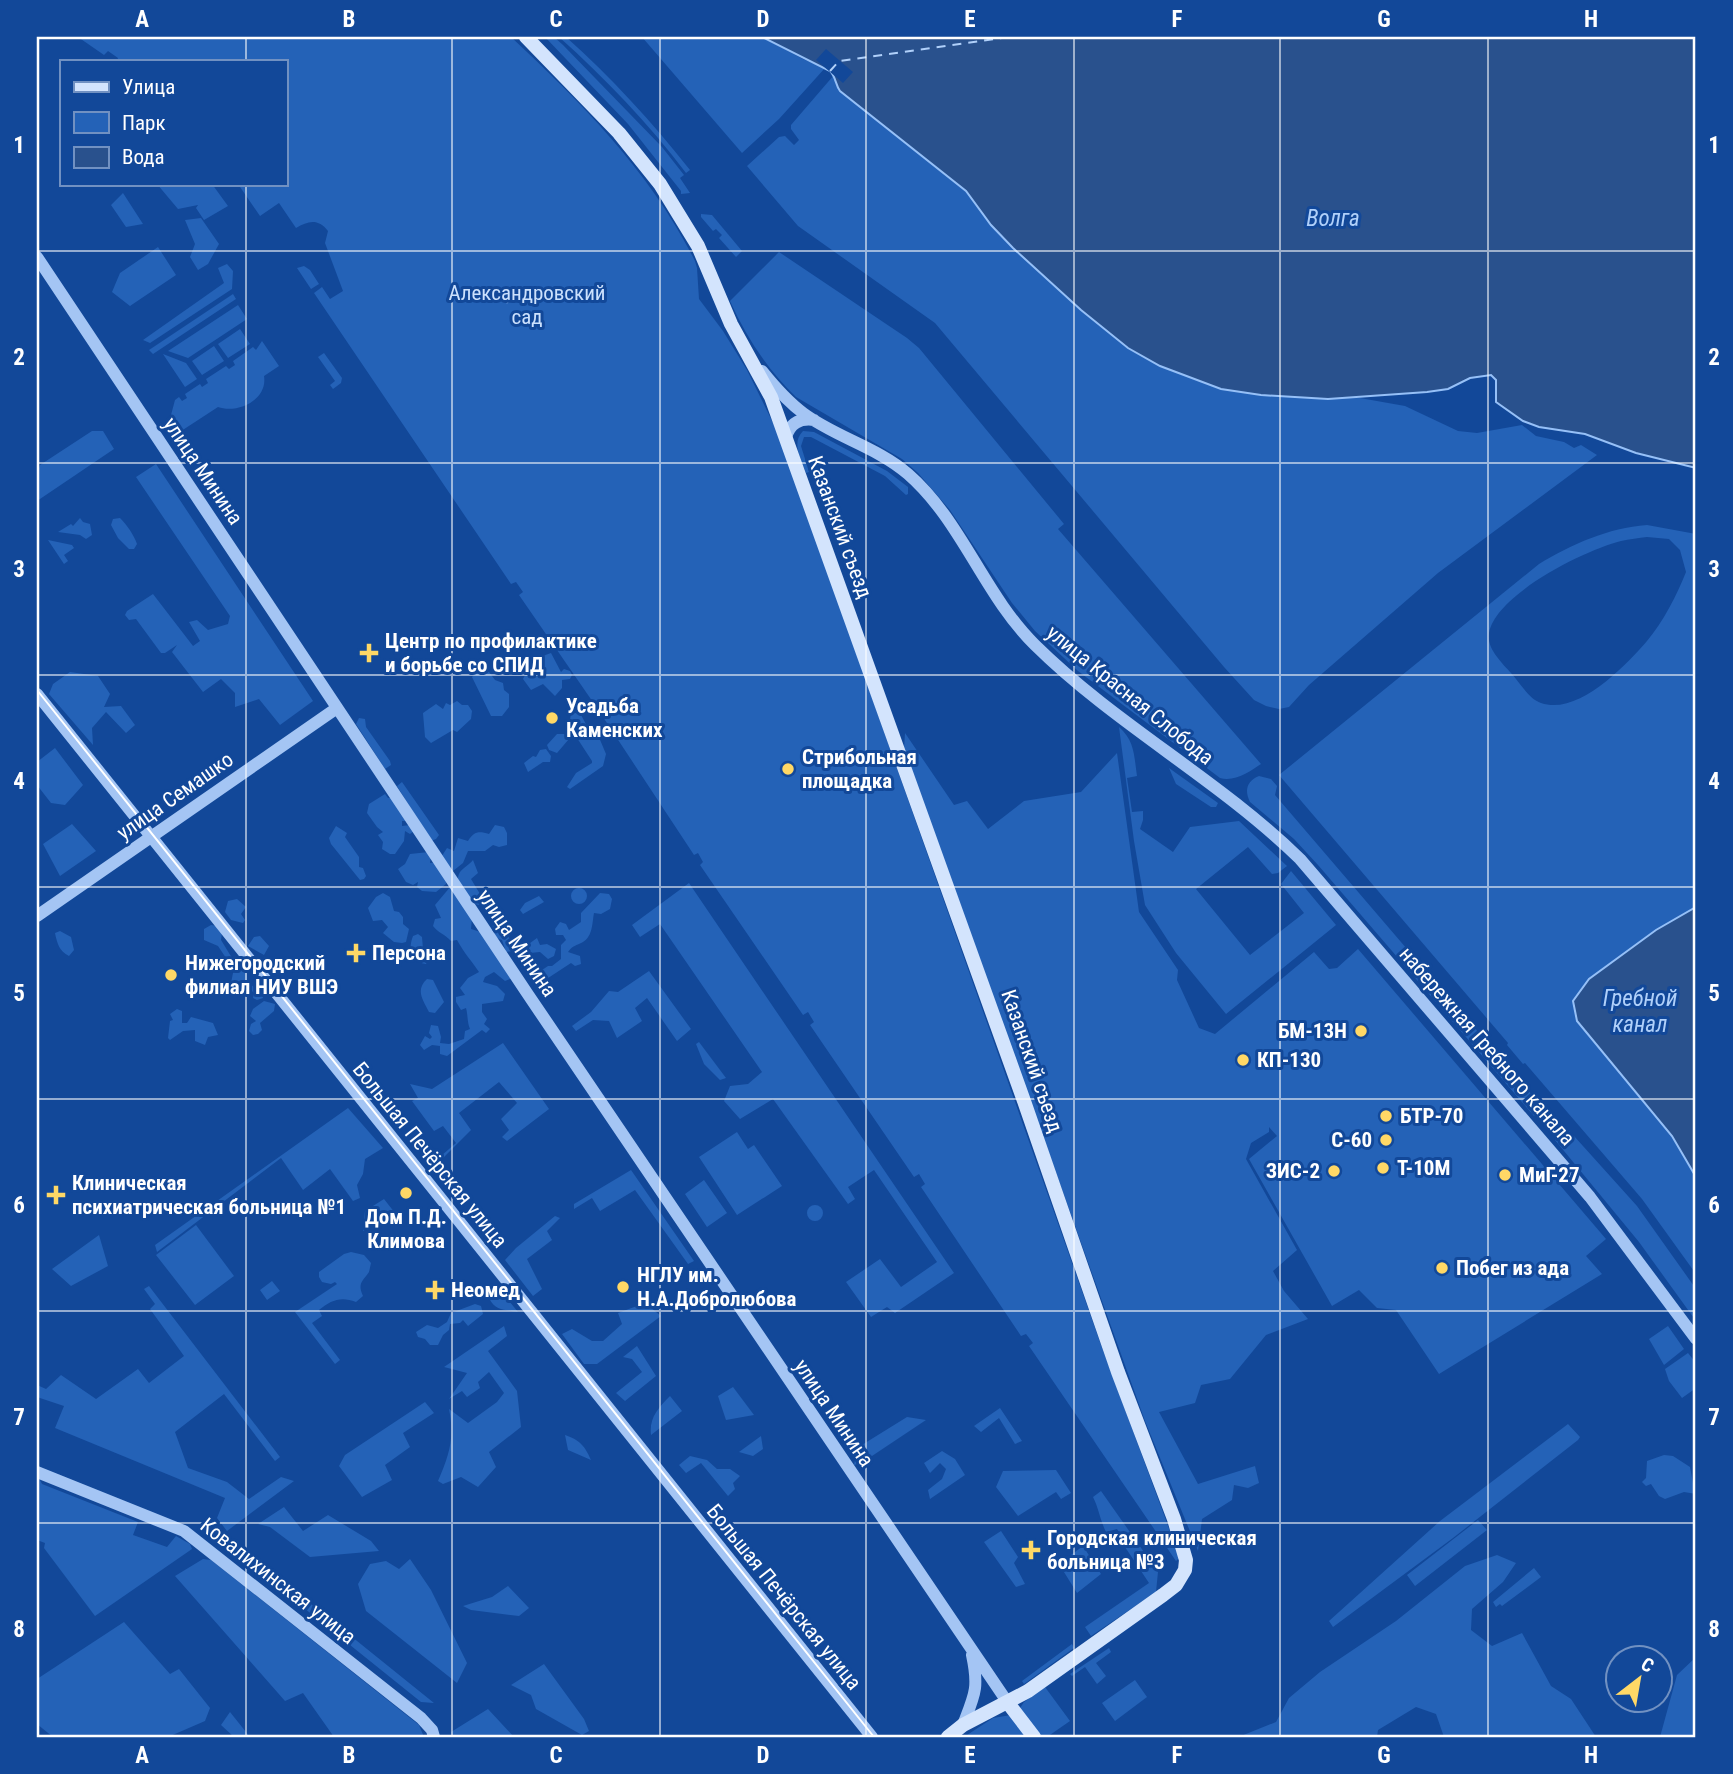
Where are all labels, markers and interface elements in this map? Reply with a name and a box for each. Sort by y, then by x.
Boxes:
text: A [135,6,149,33]
text: B [343,6,355,33]
text: C [549,6,563,33]
text: D [757,6,770,33]
text: E [964,6,976,33]
text: F [1172,6,1183,33]
text: G [1377,6,1391,33]
text: H [1584,6,1598,33]
legend [60,60,287,186]
text: Улица [122,75,175,99]
text: Парк [122,111,166,135]
text: 1 [13,132,25,159]
text: 1 [1708,132,1720,159]
text: Вода [122,145,165,169]
water label: Волга [1306,205,1360,232]
park label: Александровский сад [448,281,606,329]
text: 2 [13,344,25,371]
text: 2 [1708,344,1720,371]
street label: улица Минина [158,413,248,529]
street label: Казанский съезд [803,453,877,601]
text: 3 [13,556,25,583]
text: 3 [1708,556,1720,583]
street label: улица Красная Слобода [1042,620,1218,770]
place label: Центр по профилактике и борьбе со СПИД [385,629,597,677]
marker: Центр по профилактике и борьбе со СПИД [359,643,379,663]
place label: Усадьба Каменских [566,694,663,742]
marker: Усадьба Каменских [544,710,560,726]
place label: Стрибольная площадка [802,745,917,793]
street label: улица Семашко [112,747,238,845]
marker: Стрибольная площадка [780,761,796,777]
text: 4 [13,768,25,795]
text: 4 [1708,768,1720,795]
street label: улица Минина [472,885,562,1001]
place label: Персона [372,941,446,965]
street label: набережная Гребного канала [1394,942,1580,1150]
marker: Персона [346,943,366,963]
place label: Нижегородский филиал НИУ ВШЭ [185,951,338,999]
marker: Нижегородский филиал НИУ ВШЭ [163,967,179,983]
text: 5 [13,980,25,1007]
text: 5 [1708,980,1720,1007]
water label: Гребной канал [1603,985,1677,1038]
street label: Казанский съезд [996,986,1068,1136]
place label: БМ-13Н [1278,1019,1347,1043]
marker: БМ-13Н [1353,1023,1369,1039]
place label: КП-130 [1257,1048,1321,1072]
marker: КП-130 [1235,1052,1251,1068]
street label: Большая Печёрская улица [348,1058,512,1252]
place label: БТР-70 [1400,1104,1463,1128]
marker: БТР-70 [1378,1108,1394,1124]
place label: С-60 [1331,1128,1372,1152]
marker: С-60 [1378,1132,1394,1148]
place label: Т-10М [1397,1156,1450,1180]
place label: ЗИС-2 [1266,1159,1320,1183]
marker: Т-10М [1375,1160,1391,1176]
marker: ЗИС-2 [1326,1163,1342,1179]
place label: МиГ-27 [1519,1163,1580,1187]
marker: МиГ-27 [1497,1167,1513,1183]
place label: Клиническая психиатрическая больница №1 [72,1171,346,1219]
marker: Клиническая психиатрическая больница №1 [46,1185,66,1205]
marker: Дом П.Д. Климова [398,1185,414,1201]
text: 6 [13,1192,25,1219]
text: 6 [1708,1192,1720,1219]
place label: Дом П.Д. Климова [365,1205,447,1253]
place label: Побег из ада [1456,1256,1569,1280]
marker: Побег из ада [1434,1260,1450,1276]
place label: НГЛУ им. Н.А.Добролюбова [637,1263,797,1311]
place label: Неомед [451,1278,520,1302]
marker: НГЛУ им. Н.А.Добролюбова [615,1279,631,1295]
marker: Неомед [425,1280,445,1300]
street label: улица Минина [789,1355,879,1471]
text: 7 [13,1404,25,1431]
text: 7 [1708,1404,1720,1431]
street label: Большая Печёрская улица [702,1500,866,1694]
street label: Ковалихинская улица [196,1513,360,1649]
place label: Городская клиническая больница №3 [1047,1526,1257,1574]
marker: Городская клиническая больница №3 [1021,1540,1041,1560]
text: 8 [13,1616,25,1643]
text: 8 [1708,1616,1720,1643]
north arrow [1604,1644,1674,1714]
text: С [1637,1652,1658,1678]
text: A [135,1742,149,1769]
text: B [343,1742,355,1769]
text: C [549,1742,563,1769]
text: D [757,1742,770,1769]
text: E [964,1742,976,1769]
text: F [1172,1742,1183,1769]
text: G [1377,1742,1391,1769]
text: H [1584,1742,1598,1769]

